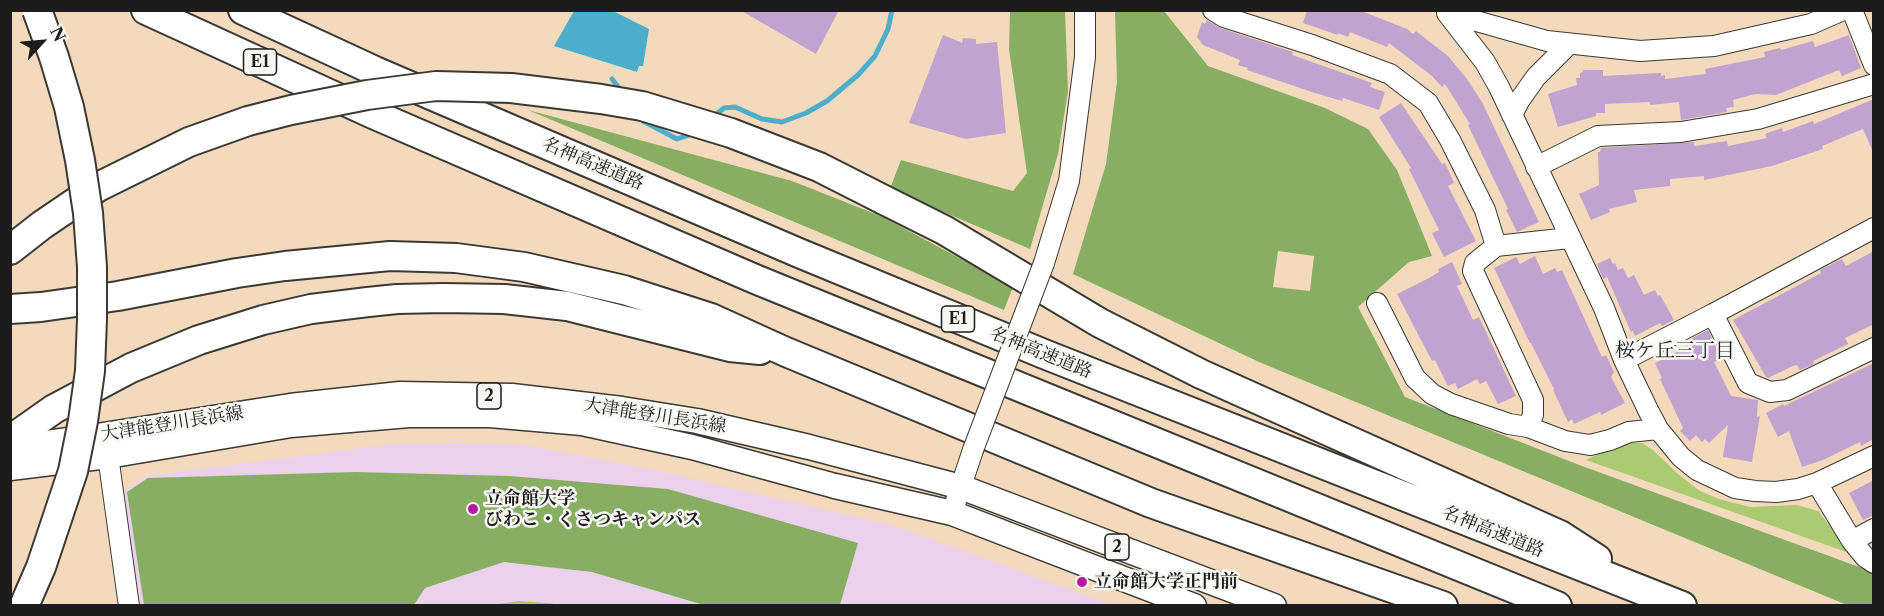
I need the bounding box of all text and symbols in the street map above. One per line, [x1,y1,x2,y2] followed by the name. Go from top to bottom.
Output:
[12,12,72,72] north arrow
[46,23,70,45] text: N
[244,49,276,75] road number: E1
[539,133,647,195] street label: 名神高速道路
[942,306,974,332] road number: E1
[987,323,1095,383] street label: 名神高速道路
[1615,339,1735,363] district label: 桜ケ丘三丁目
[477,383,501,409] road number: 2
[582,394,728,438] street label: 大津能登川長浜線
[99,402,245,446] street label: 大津能登川長浜線
[485,488,701,530] place label: 立命館大学 びわこ・くさつキャンパス
[466,502,480,516] marker: 立命館大学 びわこ・くさつキャンパス
[1439,502,1547,562] street label: 名神高速道路
[1105,534,1129,560] road number: 2
[1094,571,1238,593] place label: 立命館大学正門前
[1075,575,1089,589] marker: 立命館大学正門前

